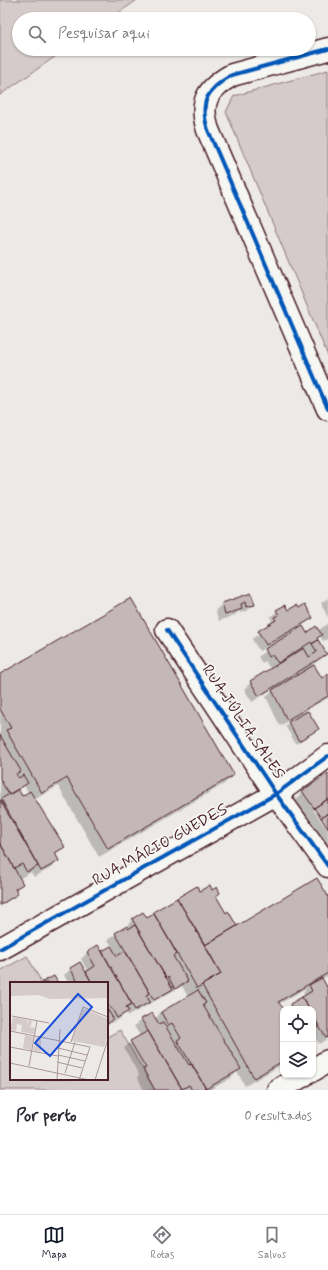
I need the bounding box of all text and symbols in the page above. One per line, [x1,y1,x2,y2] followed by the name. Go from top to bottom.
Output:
[12,12,316,56] search box
[26,23,48,45] icon: search
[58,24,150,44] text: Pesquisar aqui
[197,661,289,783] street label: RUA JÚLIA SALES
[89,799,231,891] street label: RUA MÁRIO GUEDES
[10,982,108,1080] inset map
[280,1006,316,1078] map controls
[280,1006,316,1042] button: locate
[280,1042,316,1078] button: layers
[16,1105,77,1127] text: Por perto
[244,1108,312,1125] text: 0 resultados
[42,1224,67,1262] tab: Mapa
[150,1224,174,1262] tab: Rotas
[258,1224,286,1262] tab: Salvos

